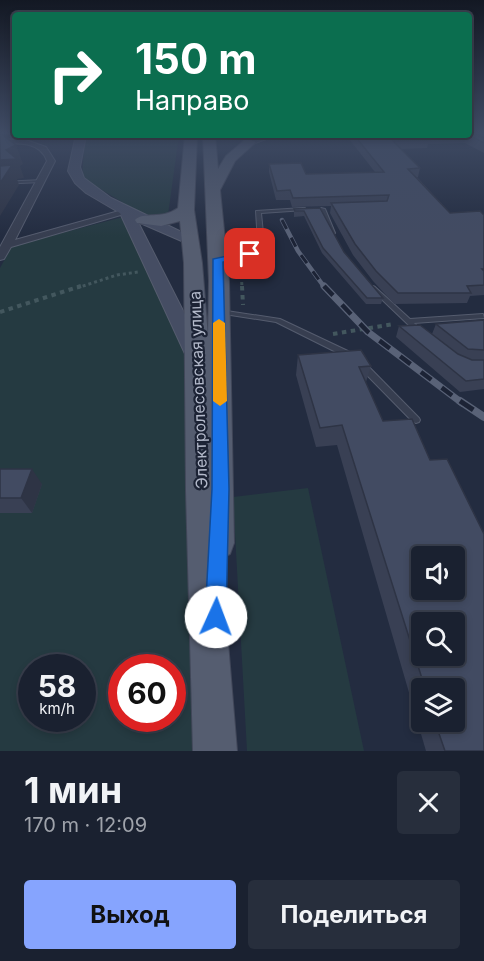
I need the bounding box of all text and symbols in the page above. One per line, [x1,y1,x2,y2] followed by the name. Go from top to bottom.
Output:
[135,33,257,84] text: 150 m
[36,36,114,114] icon: right
[135,84,250,117] text: Направо
[224,228,275,279] pin
[233,237,266,270] icon: arrive
[185,291,211,489] street label: Электролесовская улица
[411,546,465,732] map controls
[411,546,465,600] button: sound
[184,585,248,649] position arrow
[411,612,465,666] button: search
[108,654,186,732] speed limit sign: 60
[38,668,76,704] text: 58
[411,678,465,732] button: layers
[39,699,75,718] text: km/h
[24,768,122,812] text: 1 мин
[397,771,460,834] button: close
[24,813,147,837] text: 170 m · 12:09
[24,880,236,949] button: Выход
[248,880,460,949] button: Поделиться

